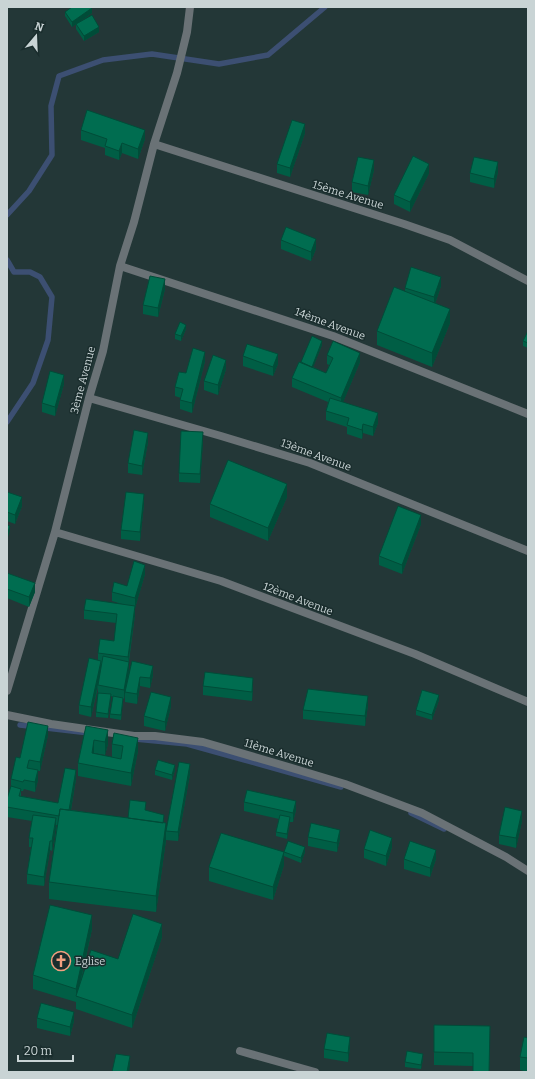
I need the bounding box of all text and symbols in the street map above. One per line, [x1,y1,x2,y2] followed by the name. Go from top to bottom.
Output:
[16,16,56,56] north arrow
[33,19,46,35] text: N
[311,178,385,212] street label: 15ème Avenue
[293,305,367,343] street label: 14ème Avenue
[68,345,98,415] street label: 3ème Avenue
[279,436,353,474] street label: 13ème Avenue
[261,580,335,618] street label: 12ème Avenue
[243,736,315,770] street label: 11ème Avenue
[50,950,72,972] church icon: Eglise
[75,955,105,968] place label: Eglise
[18,1037,73,1063] scale bar
[24,1044,53,1058] text: 20 m

